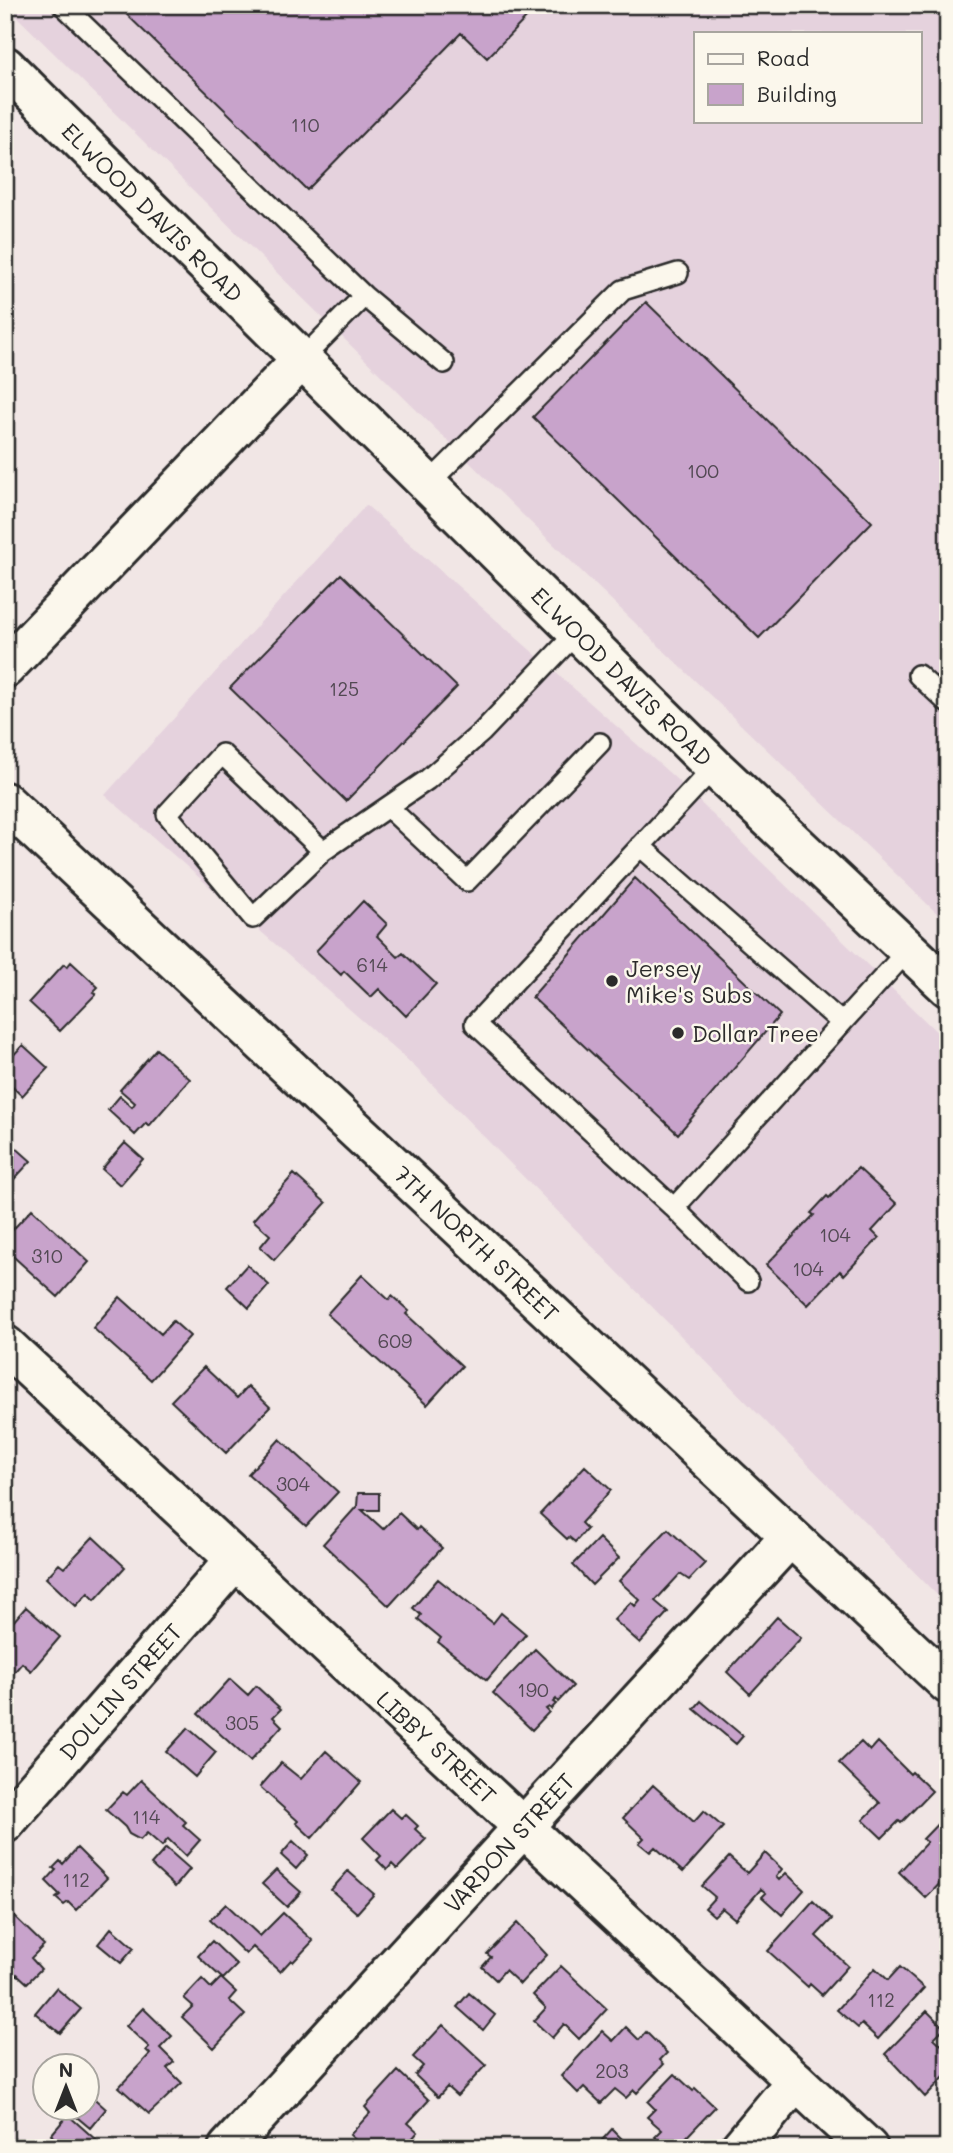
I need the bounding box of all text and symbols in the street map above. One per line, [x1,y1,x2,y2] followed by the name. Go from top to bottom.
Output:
[694,32,922,122] legend
[757,44,809,71] text: Road
[757,80,837,107] text: Building
[291,112,320,137] house number: 110
[56,116,250,308] street label: ELWOOD DAVIS ROAD
[687,458,719,483] house number: 100
[525,580,719,772] street label: ELWOOD DAVIS ROAD
[329,676,359,701] house number: 125
[356,952,388,977] house number: 614
[626,953,753,1009] place label: Jersey Mike's Subs
[604,973,620,989] marker: Jersey Mike's Subs
[692,1018,819,1048] place label: Dollar Tree
[670,1025,686,1041] marker: Dollar Tree
[388,1159,566,1328] street label: 7TH NORTH STREET
[819,1222,851,1247] house number: 104
[31,1243,63,1268] house number: 310
[792,1256,824,1281] house number: 104
[378,1328,412,1353] house number: 609
[276,1471,310,1496] house number: 304
[52,1617,188,1766] street label: DOLLIN STREET
[517,1677,549,1702] house number: 190
[371,1684,503,1810] street label: LIBBY STREET
[225,1710,259,1735] house number: 305
[437,1766,581,1919] street label: VARDON STREET
[132,1804,160,1829] house number: 114
[62,1867,90,1892] house number: 112
[867,1987,895,2012] house number: 112
[32,2052,102,2122] north arrow
[59,2057,73,2082] text: N
[595,2058,629,2083] house number: 203

